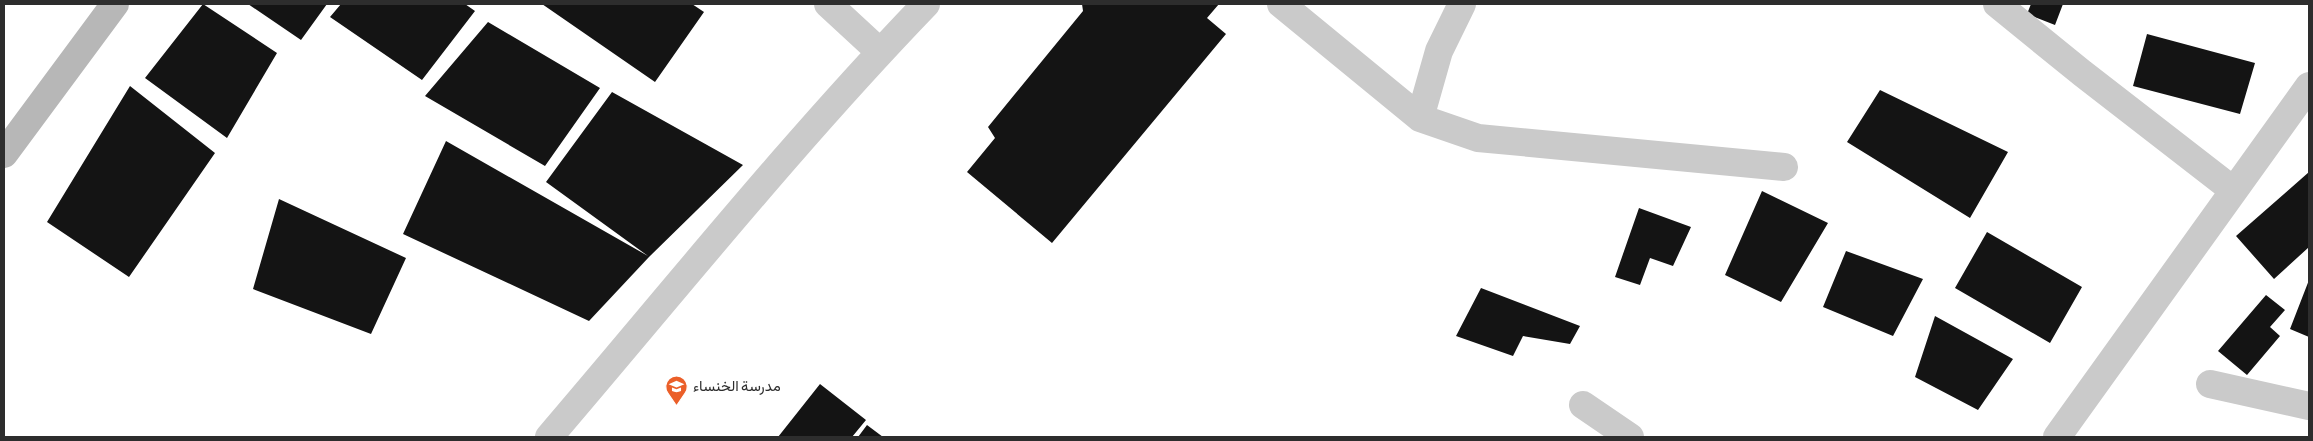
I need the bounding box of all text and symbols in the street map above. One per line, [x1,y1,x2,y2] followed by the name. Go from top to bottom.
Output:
[665,374,689,405] school or university icon: مدرسة الخنساء
[693,377,781,396] place label: مدرسة الخنساء

